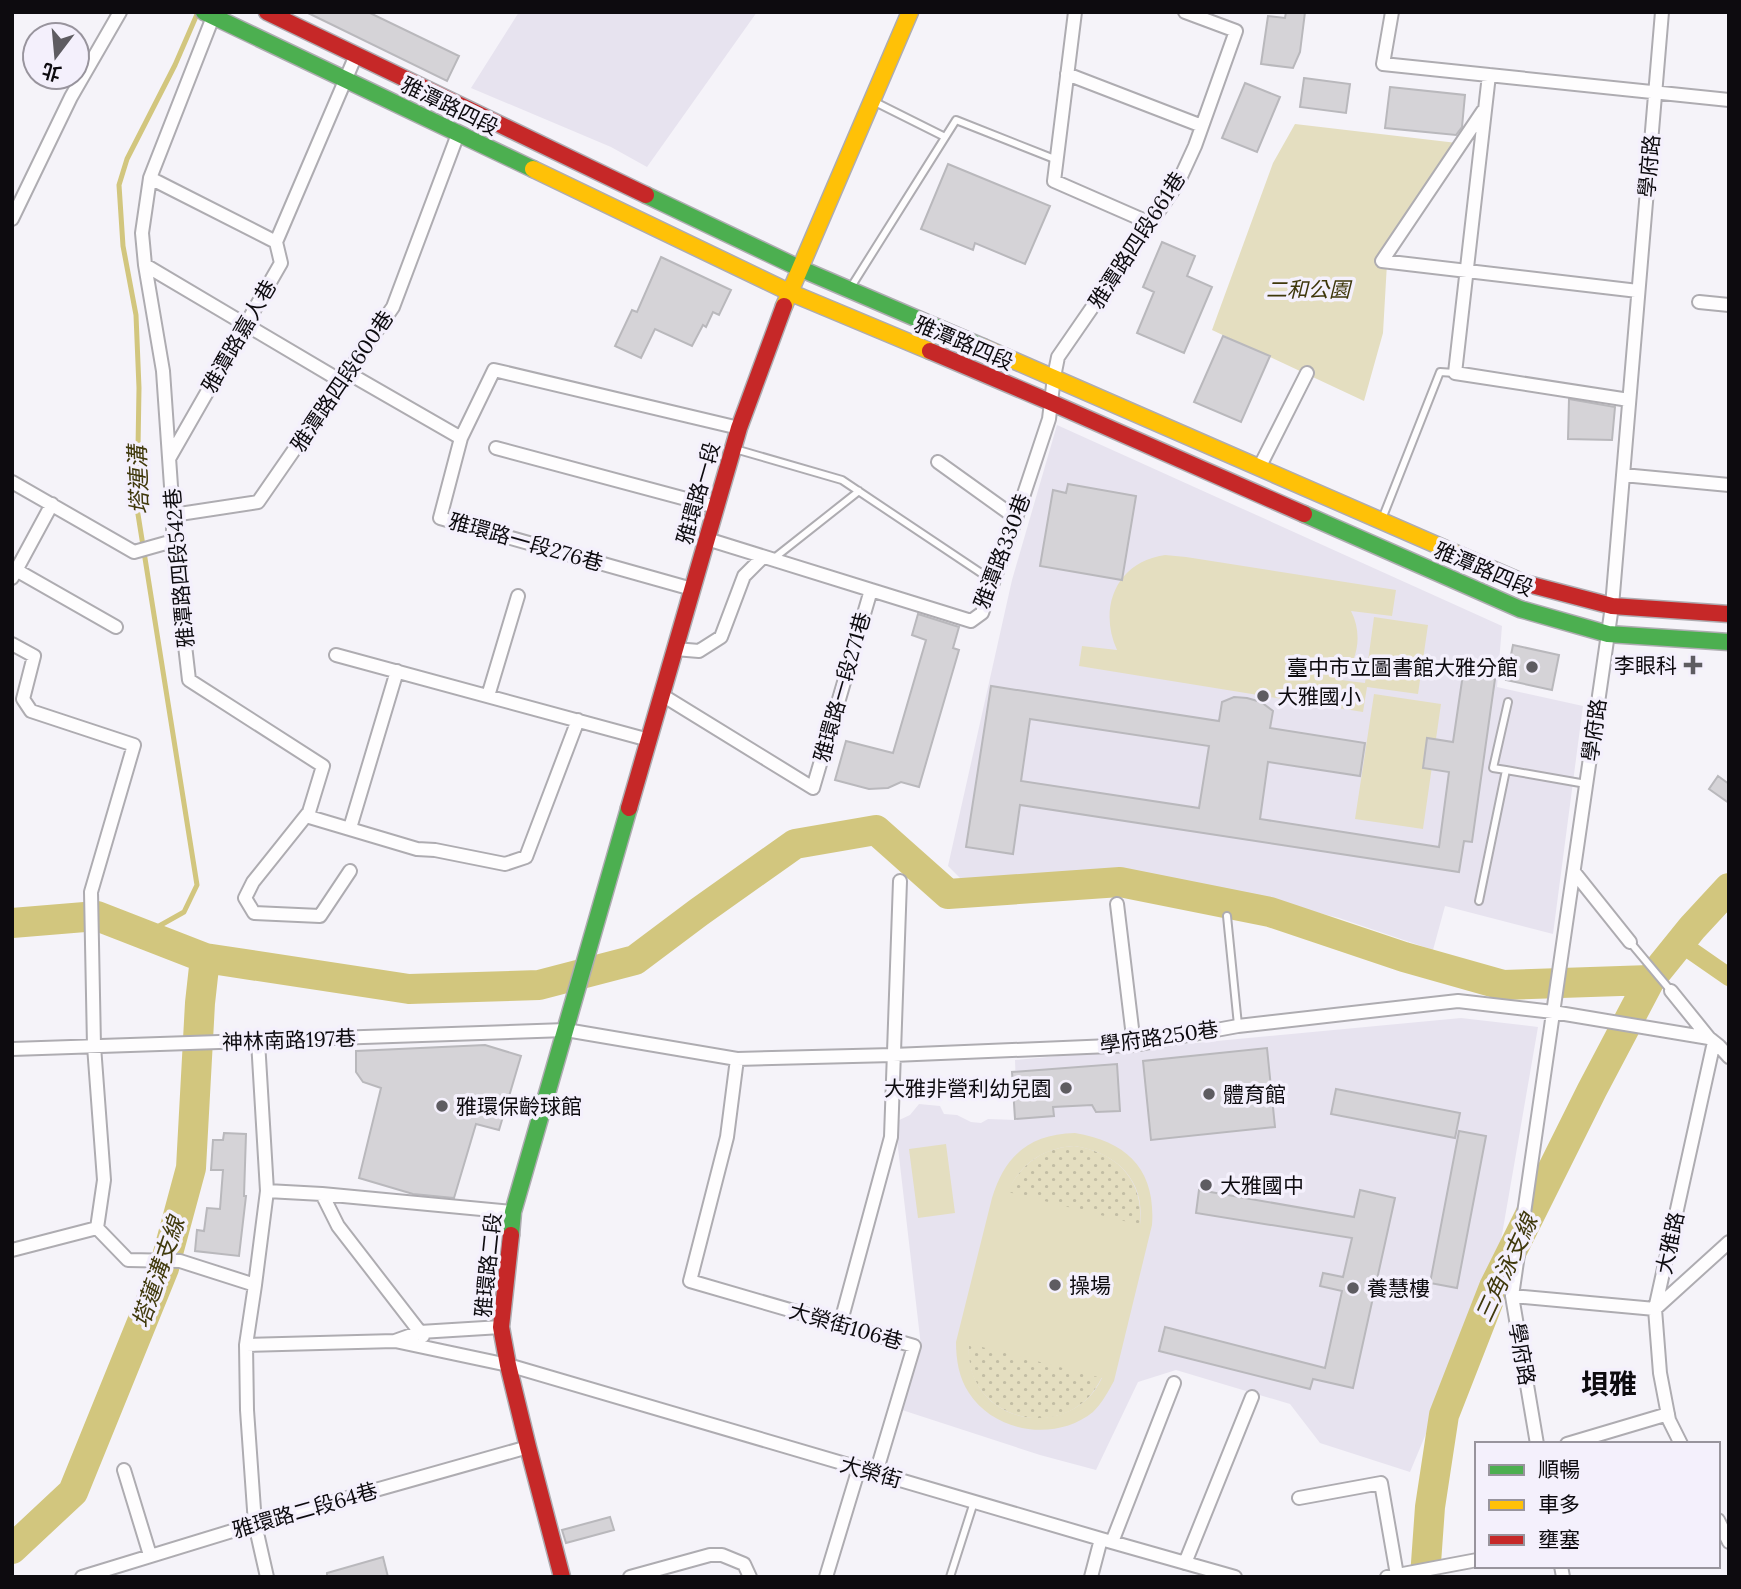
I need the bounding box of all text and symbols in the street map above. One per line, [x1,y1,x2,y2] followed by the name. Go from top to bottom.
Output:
[21,21,91,91] north arrow
[39,58,64,86] text: 北
[397,71,503,141] street label: 雅潭路四段
[1633,133,1665,199] street label: 學府路
[1083,166,1191,314] street label: 雅潭路四段661巷
[196,275,282,397] street label: 雅潭路嘉人巷
[1266,276,1353,303] park label: 二和公園
[285,305,399,457] street label: 雅潭路四段600巷
[910,310,1018,376] street label: 雅潭路四段
[671,439,725,547] street label: 雅環路一段
[122,442,154,515] water label: 塔連溝
[159,487,199,649] street label: 雅潭路四段542巷
[968,490,1036,612] street label: 雅潭路330巷
[446,507,606,577] street label: 雅環路一段276巷
[1430,536,1538,602] street label: 雅潭路四段
[808,609,876,765] street label: 雅環路一段271巷
[1614,652,1677,679] place label: 李眼科
[1287,654,1518,681] place label: 臺中市立圖書館大雅分館
[1683,655,1703,675] marker: 李眼科
[1524,659,1540,675] marker: 臺中市立圖書館大雅分館
[1277,683,1361,710] place label: 大雅國小
[1255,688,1271,704] marker: 大雅國小
[1576,697,1612,763] street label: 學府路
[1098,1015,1220,1059] street label: 學府路250巷
[222,1024,356,1056] street label: 神林南路197巷
[884,1075,1052,1102] place label: 大雅非營利幼兒園
[1058,1080,1074,1096] marker: 大雅非營利幼兒園
[1223,1081,1286,1108] place label: 體育館
[1201,1086,1217,1102] marker: 體育館
[456,1093,582,1120] place label: 雅環保齡球館
[434,1098,450,1114] marker: 雅環保齡球館
[1220,1172,1304,1199] place label: 大雅國中
[1198,1177,1214,1193] marker: 大雅國中
[1469,1207,1545,1326] water label: 三角泳支線
[1650,1209,1690,1277] street label: 大雅路
[126,1210,191,1331] water label: 塔蓮溝支線
[469,1211,507,1319] street label: 雅環路二段
[1069,1272,1111,1299] place label: 操場
[1367,1275,1430,1302] place label: 養慧樓
[1047,1277,1063,1293] marker: 操場
[1345,1280,1361,1296] marker: 養慧樓
[786,1297,906,1355] street label: 大榮街106巷
[1503,1321,1541,1387] street label: 學府路
[1581,1366,1637,1402] district label: 垻雅
[1475,1442,1720,1568] legend
[837,1450,905,1494] street label: 大榮街
[1538,1456,1580,1483] text: 順暢
[229,1476,381,1544] street label: 雅環路二段64巷
[1538,1491,1580,1518] text: 車多
[1538,1526,1580,1553] text: 壅塞

